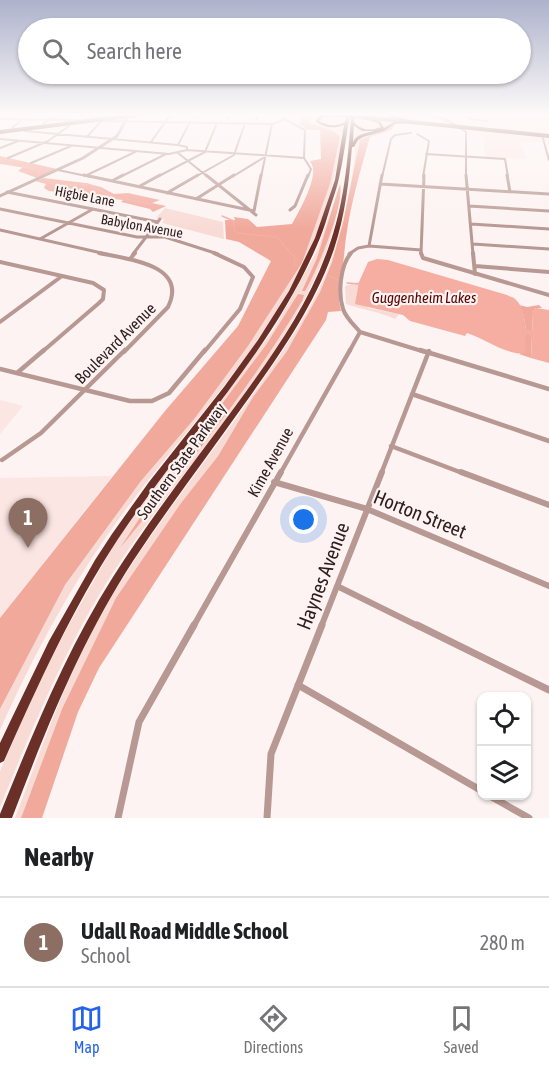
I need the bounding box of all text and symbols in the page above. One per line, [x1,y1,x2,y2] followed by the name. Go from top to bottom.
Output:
[18,18,531,84] search box
[39,35,72,68] icon: search
[87,38,182,64] text: Search here
[54,182,116,210] street label: Higbie Lane
[100,211,184,241] street label: Babylon Avenue
[372,289,476,306] water label: Guggenheim Lakes
[71,299,159,387] street label: Boulevard Avenue
[133,399,230,523] street label: Southern State Parkway
[244,424,296,500] street label: Kime Avenue
[370,485,470,543] street label: Horton Street
[9,498,48,548] pin: 1
[289,505,318,534] your location
[292,519,354,633] street label: Haynes Avenue
[477,692,531,800] map controls
[477,692,531,746] button: locate
[477,746,531,800] button: layers
[24,842,94,872] text: Nearby
[81,918,288,944] text: Udall Road Middle School
[39,931,48,954] text: 1
[480,931,525,954] text: 280 m
[81,944,131,967] text: School
[70,1002,103,1056] tab: Map
[243,1002,303,1056] tab: Directions
[443,1002,479,1056] tab: Saved

